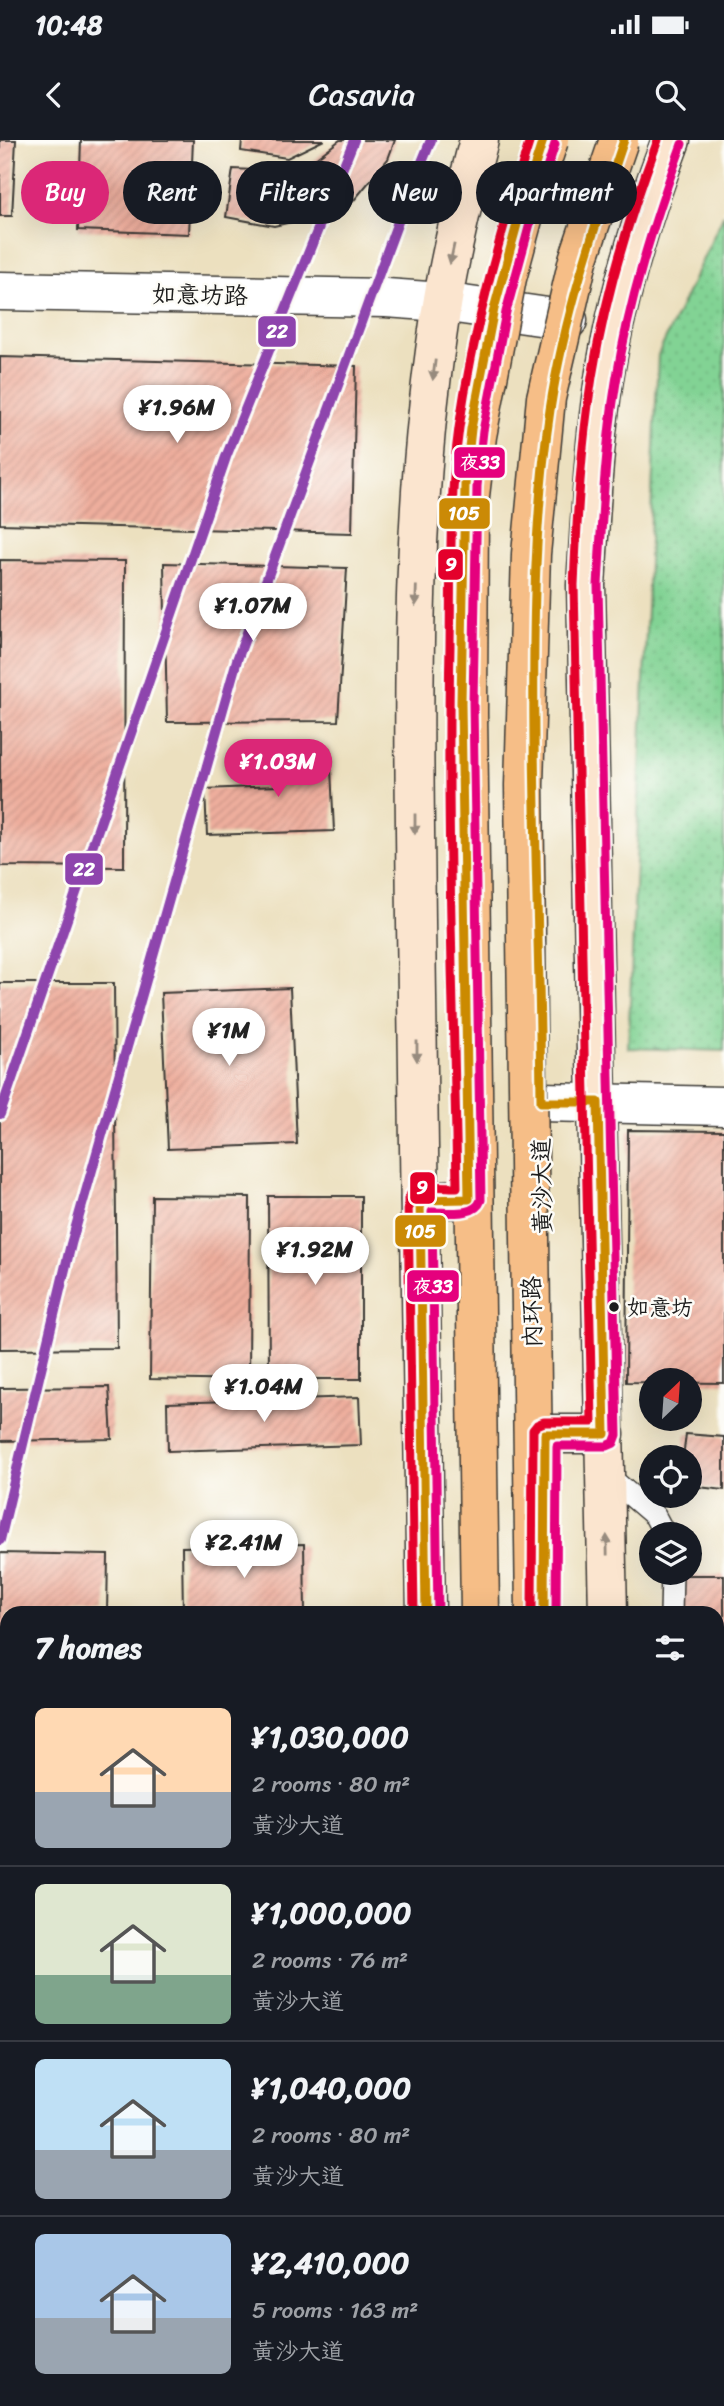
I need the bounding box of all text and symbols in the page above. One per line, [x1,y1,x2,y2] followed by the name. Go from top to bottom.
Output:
[35,2,102,48] text: 10:48
[309,66,415,123] text: Casavia
[35,76,73,114] icon: back
[651,76,689,114] icon: search
[21,161,109,224] chip: Buy
[123,161,222,224] chip: Rent
[236,161,354,224] chip: Filters
[368,161,462,224] chip: New
[476,161,637,224] chip: Apartment
[446,243,457,265] one-way arrow
[152,273,248,317] street label: 如意坊路
[257,315,297,348] line badge: 22
[265,315,288,348] text: 22
[428,359,439,381] one-way arrow
[120,386,234,445] pin: ¥1.96M
[139,387,215,428] text: ¥1.96M
[453,446,506,479] line badge: 夜33
[460,446,500,479] text: 夜33
[438,497,491,530] line badge: 105
[448,497,480,530] text: 105
[437,548,464,581] line badge: 9
[445,548,457,581] text: 9
[196,584,310,643] pin: ¥1.07M
[215,585,291,626] text: ¥1.07M
[410,586,422,608] one-way arrow
[221,740,335,799] pin: ¥1.03M
[240,741,316,782] text: ¥1.03M
[409,813,421,835] one-way arrow
[64,852,104,886] line badge: 22
[72,853,95,886] text: 22
[195,1009,263,1068] pin: ¥1M
[208,1010,250,1051] text: ¥1M
[411,1040,423,1062] one-way arrow
[520,1138,564,1234] street label: 黄沙大道
[409,1171,436,1205] line badge: 9
[416,1171,428,1204] text: 9
[394,1214,447,1248] line badge: 105
[404,1215,436,1248] text: 105
[258,1228,372,1287] pin: ¥1.92M
[277,1229,353,1270] text: ¥1.92M
[406,1269,460,1303] line badge: 夜33
[413,1270,453,1303] text: 夜33
[510,1276,554,1348] street label: 内环路
[627,1288,693,1327] place label: 如意坊
[607,1300,621,1314] marker: 如意坊
[207,1364,321,1424] pin: ¥1.04M
[225,1366,303,1407] text: ¥1.04M
[639,1368,702,1432] north arrow
[639,1368,702,1585] map controls
[639,1445,702,1508] button: locate
[187,1520,301,1580] pin: ¥2.41M
[206,1522,282,1563] text: ¥2.41M
[639,1522,702,1585] button: layers
[601,1534,613,1556] one-way arrow
[35,1621,142,1675] text: 7 homes
[651,1629,689,1667] icon: filters
[252,1710,409,1764] text: ¥1,030,000
[91,1736,175,1820] icon: home
[252,1764,410,1805] text: 2 rooms · 80 m²
[252,1805,344,1846] text: 黄沙大道
[252,1886,411,1940] text: ¥1,000,000
[91,1912,175,1996] icon: home
[252,1940,408,1981] text: 2 rooms · 76 m²
[252,1981,344,2022] text: 黄沙大道
[252,2061,411,2115] text: ¥1,040,000
[91,2087,175,2171] icon: home
[252,2115,410,2156] text: 2 rooms · 80 m²
[252,2156,344,2197] text: 黄沙大道
[252,2236,410,2290] text: ¥2,410,000
[91,2262,175,2346] icon: home
[252,2290,418,2331] text: 5 rooms · 163 m²
[252,2331,344,2372] text: 黄沙大道

